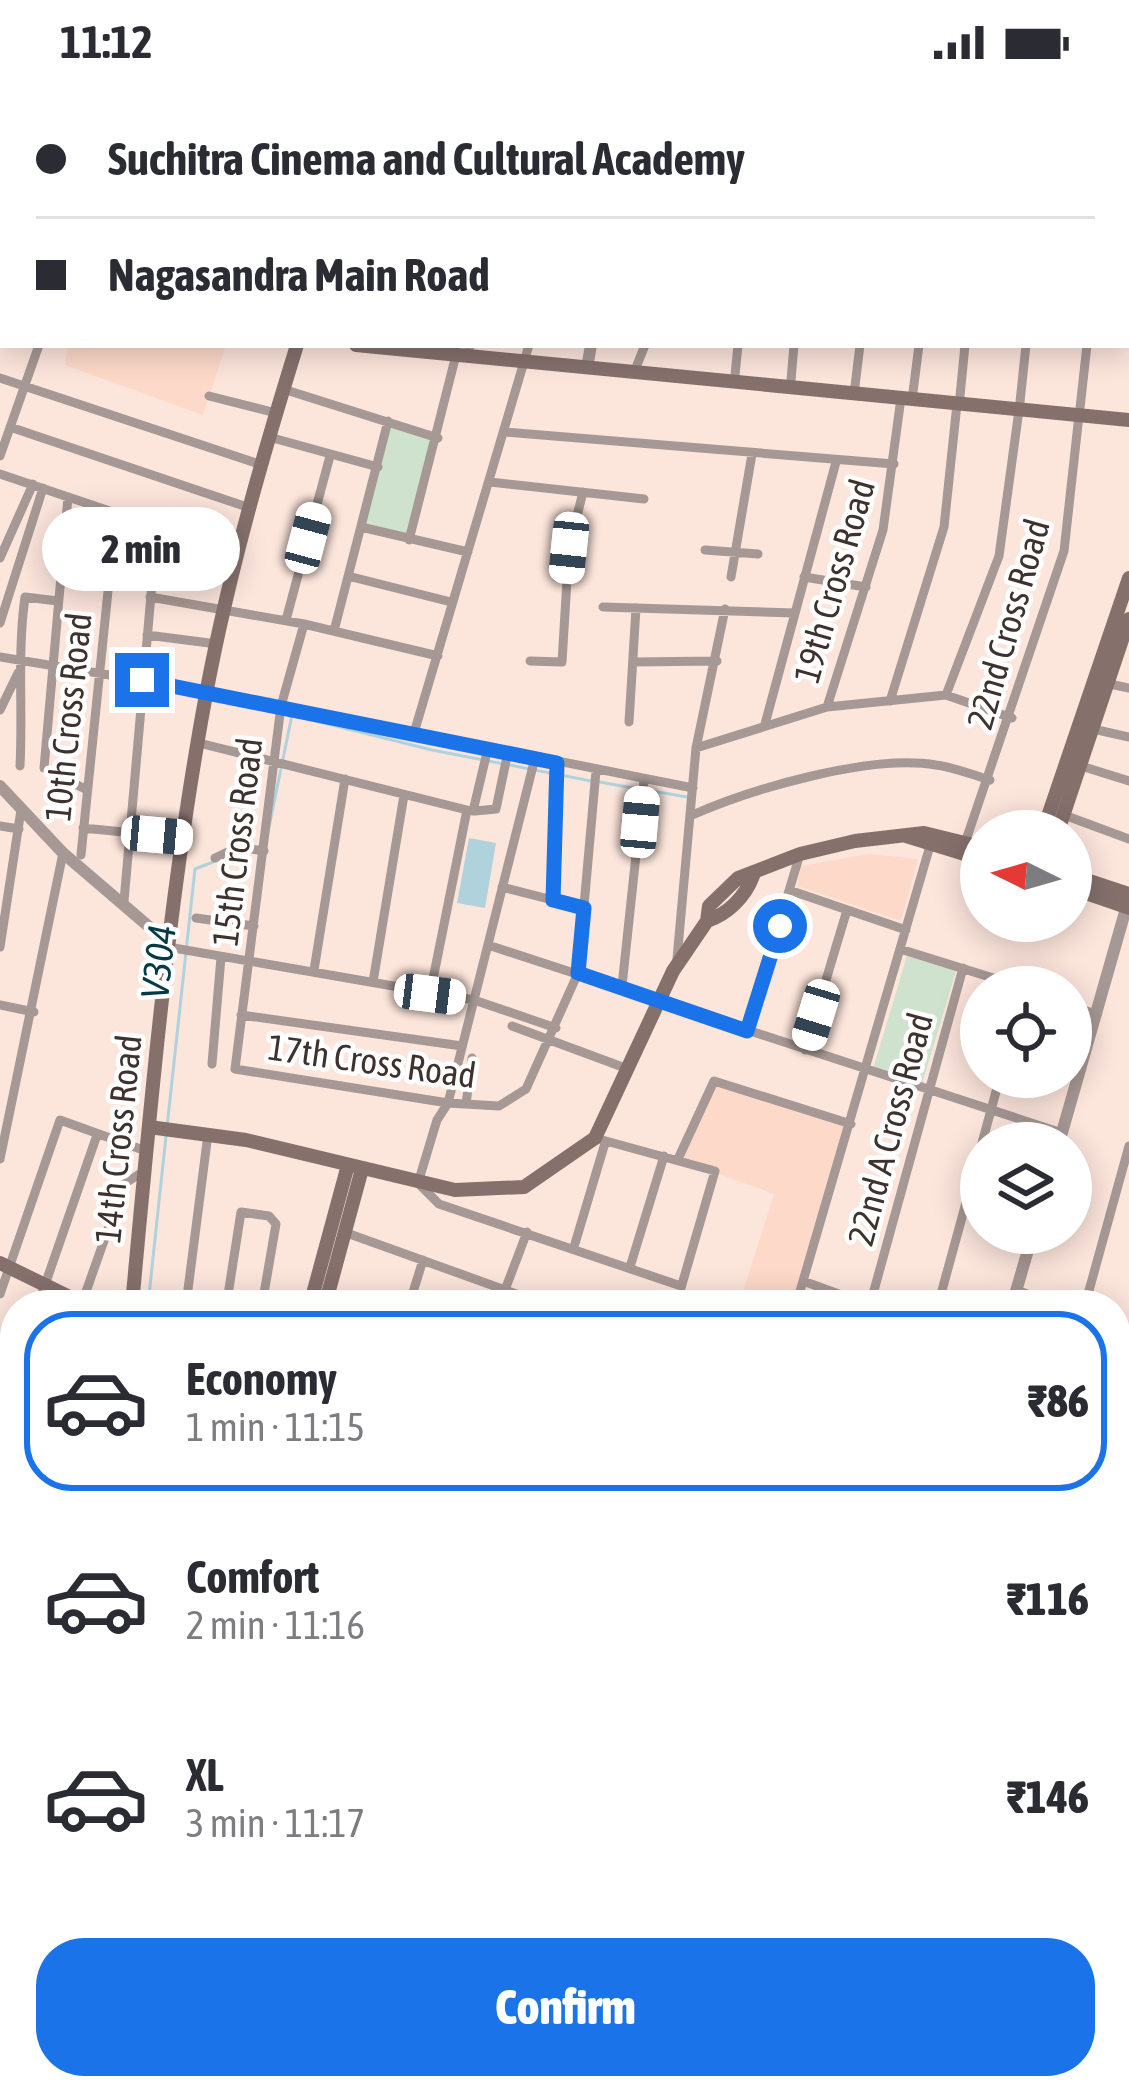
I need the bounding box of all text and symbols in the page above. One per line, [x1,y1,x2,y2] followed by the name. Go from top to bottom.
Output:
[60,16,153,68] text: 11:12
[108,133,745,185] text: Suchitra Cinema and Cultural Academy
[108,249,490,301] text: Nagasandra Main Road
[785,475,883,687] street label: 19th Cross Road
[281,499,335,577] car
[43,506,241,590] callout: 2 min
[547,510,591,586] car
[958,514,1058,734] street label: 22nd Cross Road
[101,527,181,571] text: 2 min
[36,611,100,823] street label: 10th Cross Road
[115,653,169,707] route end
[203,736,271,948] street label: 15th Cross Road
[619,785,661,859] car
[960,810,1092,942] north arrow
[960,810,1092,1254] map controls
[120,814,194,856] car
[753,899,807,953] route start
[132,923,184,1001] water label: V304
[960,966,1092,1098] button: locate
[392,972,468,1016] car
[788,975,844,1055] car
[839,1008,941,1250] street label: 22nd A Cross Road
[265,1026,479,1096] street label: 17th Cross Road
[86,1033,150,1245] street label: 14th Cross Road
[960,1122,1092,1254] button: layers
[42,1347,150,1455] icon: car
[186,1353,337,1405] text: Economy
[1027,1375,1089,1427] text: ₹86
[186,1405,365,1449] text: 1 min · 11:15
[42,1545,150,1653] icon: car
[186,1551,319,1603] text: Comfort
[1006,1573,1089,1625] text: ₹116
[186,1603,365,1647] text: 2 min · 11:16
[42,1743,150,1851] icon: car
[186,1749,224,1801] text: XL
[1006,1771,1089,1823] text: ₹146
[186,1801,365,1845] text: 3 min · 11:17
[36,1938,1095,2076] button: Confirm

